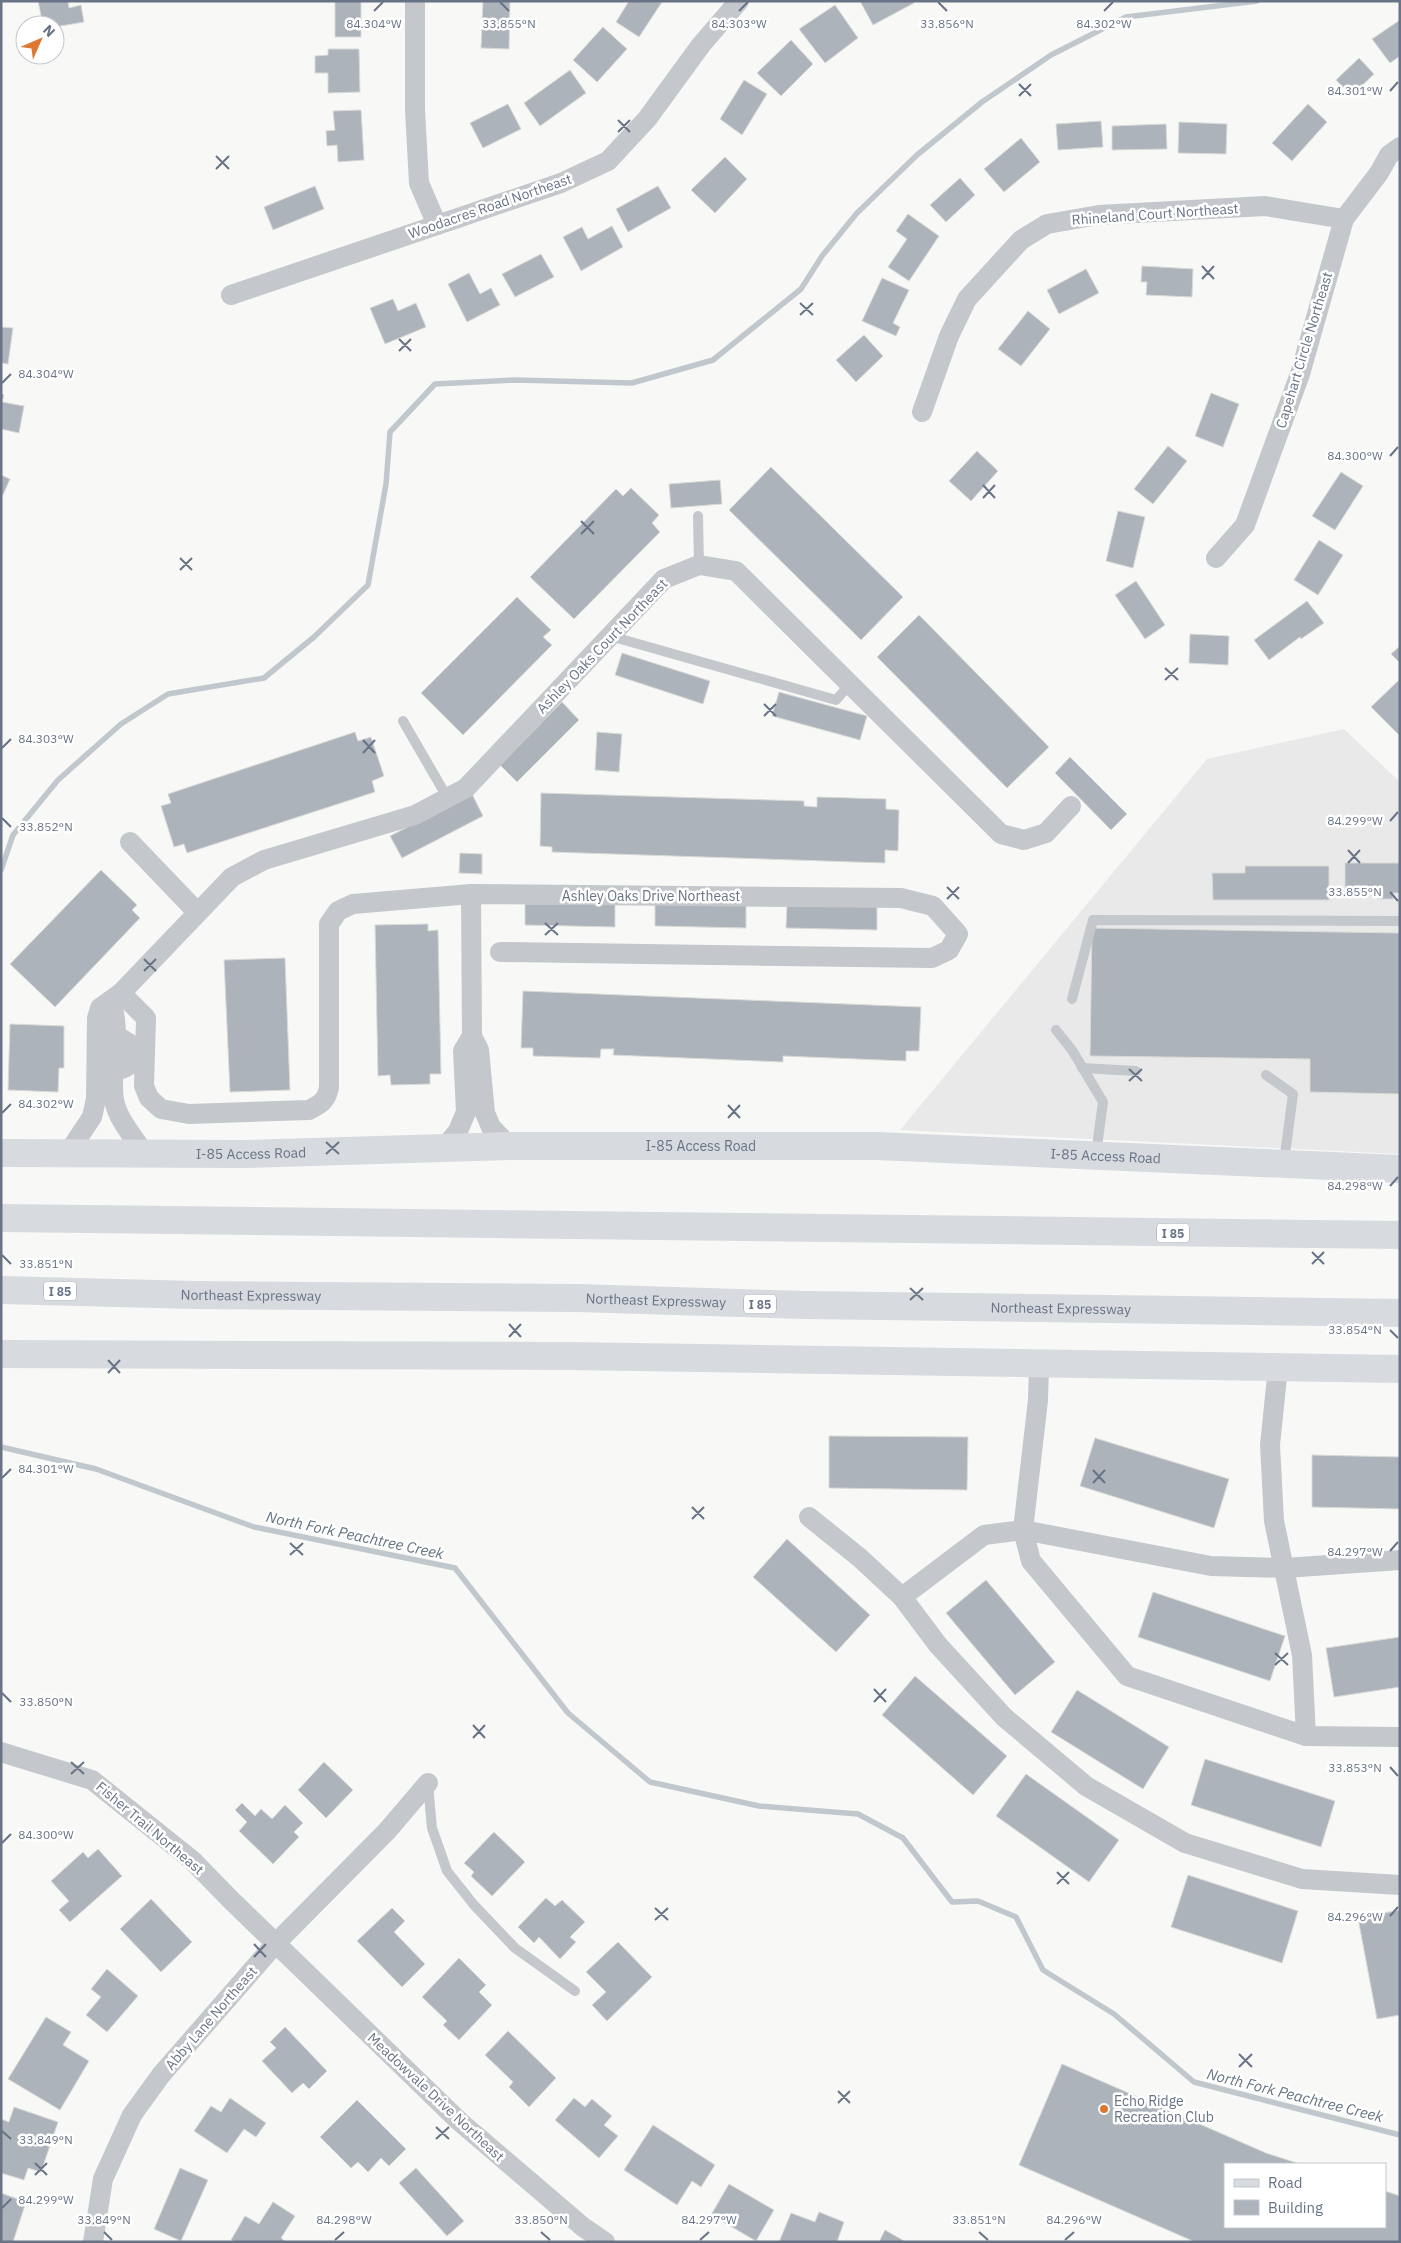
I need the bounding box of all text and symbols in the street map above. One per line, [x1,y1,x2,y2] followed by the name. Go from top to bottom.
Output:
[15,15,65,65] north arrow
[346,16,402,31] text: 84.304°W
[482,16,536,31] text: 33.855°N
[711,16,767,31] text: 84.303°W
[920,16,974,31] text: 33.856°N
[1076,16,1132,31] text: 84.302°W
[39,21,59,41] text: N
[1327,83,1383,98] text: 84.301°W
[406,170,574,242] street label: Woodacres Road Northeast
[1071,199,1239,229] street label: Rhineland Court Northeast
[1272,270,1336,430] street label: Capehart Circle Northeast
[18,366,74,381] text: 84.304°W
[1327,448,1383,463] text: 84.300°W
[533,575,671,717] street label: Ashley Oaks Court Northeast
[18,731,74,746] text: 84.303°W
[1327,813,1383,828] text: 84.299°W
[19,819,73,834] text: 33.852°N
[1328,884,1382,899] text: 33.855°N
[562,887,740,905] street label: Ashley Oaks Drive Northeast
[18,1096,74,1111] text: 84.302°W
[646,1137,756,1155] street label: I-85 Access Road
[196,1143,307,1163] street label: I-85 Access Road
[1050,1145,1161,1167] street label: I-85 Access Road
[1327,1178,1383,1193] text: 84.298°W
[1157,1224,1189,1242] road number: I 85
[19,1256,73,1271] text: 33.851°N
[44,1282,76,1300] road number: I 85
[180,1286,321,1305] street label: Northeast Expressway
[585,1289,726,1312] street label: Northeast Expressway
[744,1295,776,1314] road number: I 85
[990,1298,1131,1318] street label: Northeast Expressway
[1328,1322,1382,1337] text: 33.854°N
[18,1461,74,1476] text: 84.301°W
[265,1507,446,1563] water label: North Fork Peachtree Creek
[1327,1544,1383,1559] text: 84.297°W
[19,1694,73,1709] text: 33.850°N
[1328,1760,1382,1775] text: 33.853°N
[92,1778,208,1878] street label: Fisher Trail Northeast
[18,1827,74,1842] text: 84.300°W
[1327,1909,1383,1924] text: 84.296°W
[161,1962,261,2074] street label: Abby Lane Northeast
[364,2029,508,2165] street label: Meadowvale Drive Northeast
[1205,2064,1385,2126] water label: North Fork Peachtree Creek
[1114,2092,1214,2126] place label: Echo Ridge Recreation Club
[1098,2103,1110,2115] marker: Echo Ridge Recreation Club
[19,2132,73,2147] text: 33.849°N
[1224,2163,1386,2228] legend
[1268,2173,1303,2192] text: Road
[18,2192,74,2207] text: 84.299°W
[1268,2198,1323,2217] text: Building
[77,2212,131,2227] text: 33.849°N
[316,2212,372,2227] text: 84.298°W
[514,2212,568,2227] text: 33.850°N
[681,2212,737,2227] text: 84.297°W
[952,2212,1006,2227] text: 33.851°N
[1046,2212,1102,2227] text: 84.296°W

